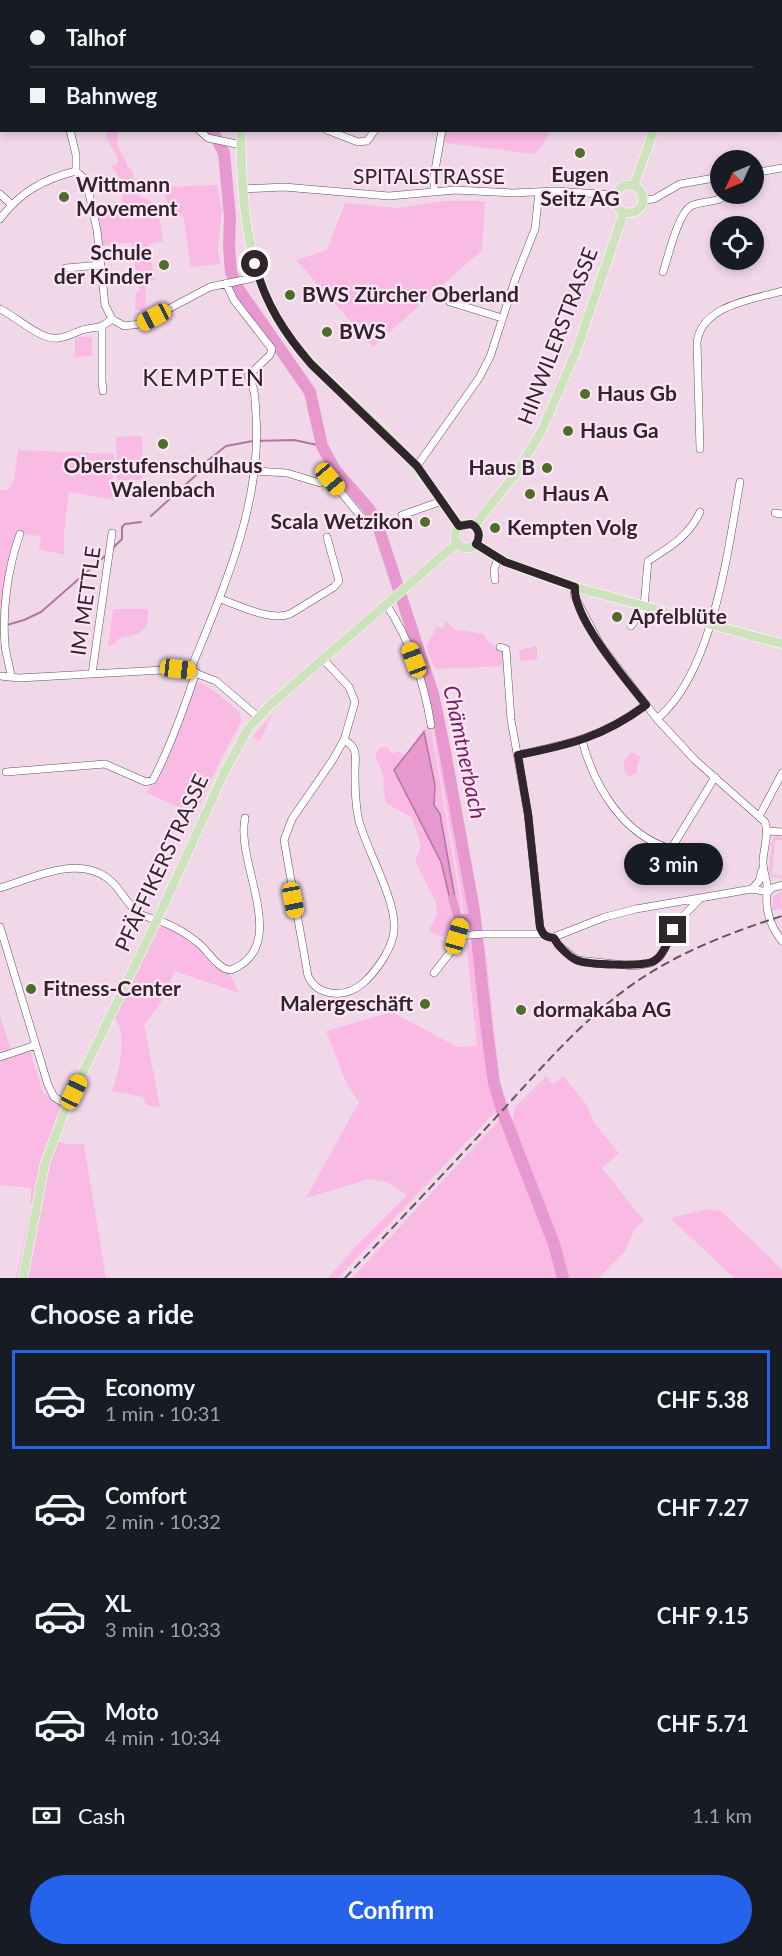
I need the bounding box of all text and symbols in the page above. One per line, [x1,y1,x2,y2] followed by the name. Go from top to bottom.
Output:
[66,24,126,51] text: Talhof
[66,82,157,109] text: Bahnweg
[573,146,587,160] marker: Eugen Seitz AG
[710,150,764,204] north arrow
[710,150,764,270] map controls
[540,161,620,210] place label: Eugen Seitz AG
[353,163,505,188] street label: SPITALSTRASSE
[76,171,178,220] place label: Wittmann Movement
[57,190,71,204] marker: Wittmann Movement
[710,216,764,270] button: locate
[54,239,152,288] place label: Schule der Kinder
[511,243,602,428] street label: HINWILERSTRASSE
[241,250,268,277] route start
[157,258,171,272] marker: Schule der Kinder
[302,281,519,306] place label: BWS Zürcher Oberland
[283,288,297,302] marker: BWS Zürcher Oberland
[134,301,174,333] car
[339,318,386,343] place label: BWS
[320,325,334,339] marker: BWS
[142,362,266,391] district label: KEMPTEN
[597,380,677,405] place label: Haus Gb
[578,387,592,401] marker: Haus Gb
[580,417,659,442] place label: Haus Ga
[561,424,575,438] marker: Haus Ga
[156,437,170,451] marker: Oberstufenschulhaus Walenbach
[64,452,262,501] place label: Oberstufenschulhaus Walenbach
[468,454,535,479] place label: Haus B
[312,459,348,499] car
[540,461,554,475] marker: Haus B
[542,480,609,505] place label: Haus A
[523,487,537,501] marker: Haus A
[271,508,413,533] place label: Scala Wetzikon
[507,514,638,539] place label: Kempten Volg
[418,515,432,529] marker: Scala Wetzikon
[488,521,502,535] marker: Kempten Volg
[64,545,105,657] street label: IM METTLE
[628,603,727,628] place label: Apfelblüte
[610,610,624,624] marker: Apfelblüte
[399,640,429,680] car
[159,658,197,680] car
[438,683,493,821] water label: Chämtnerbach
[109,770,213,955] street label: PFÄFFIKERSTRASSE
[624,843,722,885] callout: 3 min
[649,852,698,876] text: 3 min
[281,881,305,919] car
[443,916,471,956] car
[659,916,686,943] route end
[43,975,181,1000] place label: Fitness-Center
[24,982,38,996] marker: Fitness-Center
[280,990,413,1015] place label: Malergeschäft
[533,996,671,1021] place label: dormakaba AG
[418,997,432,1011] marker: Malergeschäft
[514,1003,528,1017] marker: dormakaba AG
[58,1072,90,1112] car
[30,1297,194,1330] text: Choose a ride
[33,1373,87,1427] icon: car
[105,1374,195,1401] text: Economy
[657,1386,749,1413] text: CHF 5.38
[105,1401,221,1425] text: 1 min · 10:31
[33,1481,87,1535] icon: car
[105,1482,187,1509] text: Comfort
[657,1494,749,1521] text: CHF 7.27
[105,1509,221,1533] text: 2 min · 10:32
[33,1589,87,1643] icon: car
[105,1590,131,1617] text: XL
[657,1602,749,1629] text: CHF 9.15
[105,1617,221,1641] text: 3 min · 10:33
[33,1697,87,1751] icon: car
[105,1698,159,1725] text: Moto
[657,1710,749,1737] text: CHF 5.71
[105,1725,221,1749] text: 4 min · 10:34
[30,1799,63,1832] icon: cash
[78,1802,125,1829] text: Cash
[692,1803,752,1827] text: 1.1 km
[30,1875,752,1944] button: Confirm

